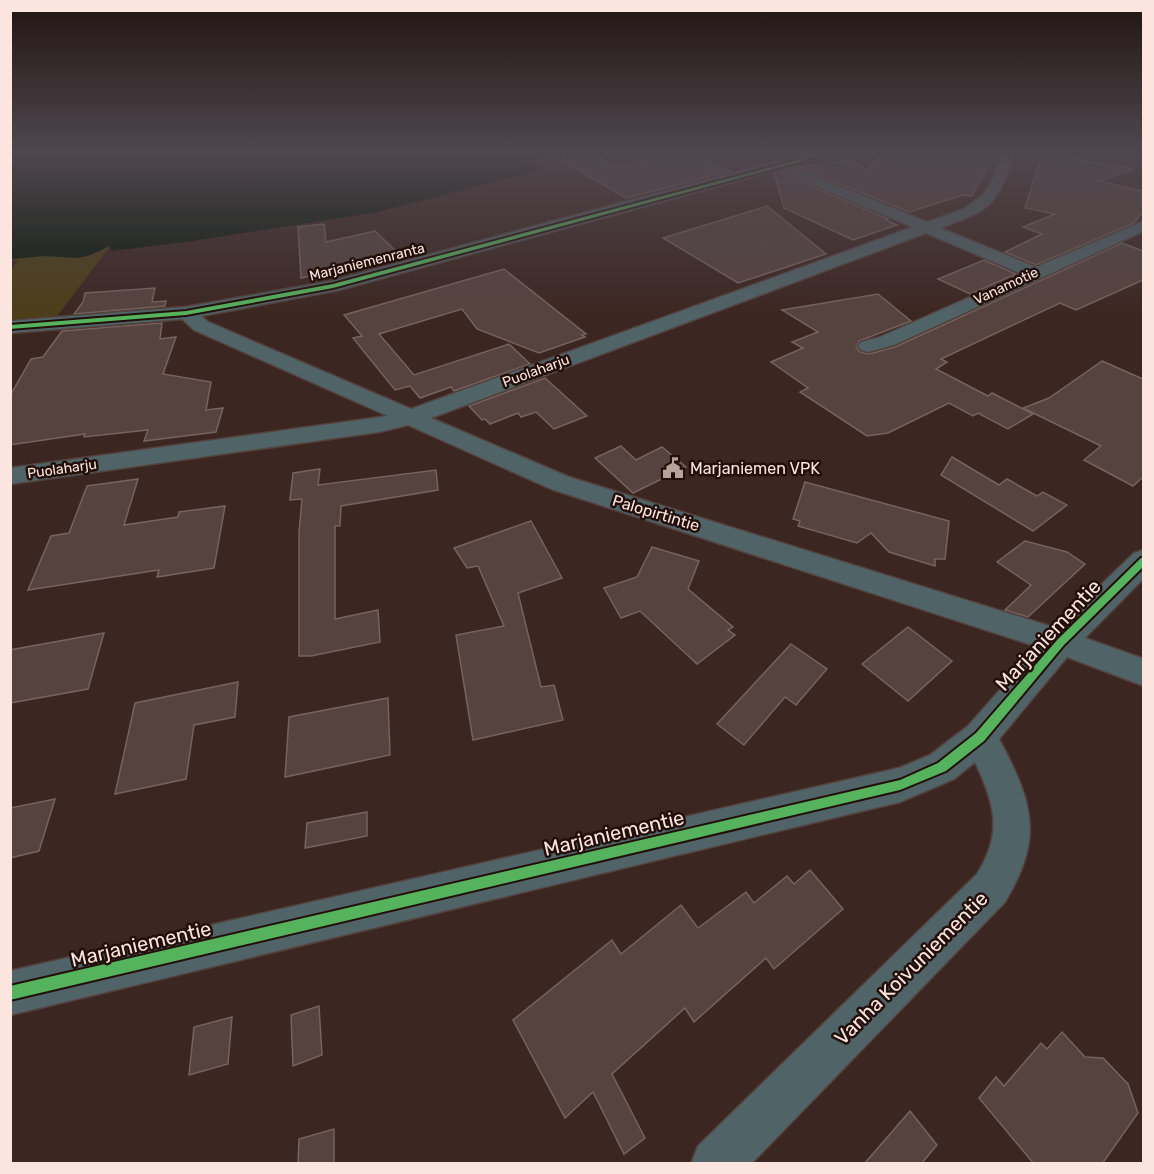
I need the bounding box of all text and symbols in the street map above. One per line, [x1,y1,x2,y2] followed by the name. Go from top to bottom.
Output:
[307,239,427,285] street label: Marjaniemenranta
[971,264,1041,308] street label: Vanamotie
[500,351,572,391] street label: Puolaharju
[26,456,98,482] street label: Puolaharju
[661,456,685,480] public building icon: Marjaniemen VPK
[690,459,820,478] place label: Marjaniemen VPK
[610,491,702,535] street label: Palopirtintie
[990,574,1106,696] street label: Marjaniementie
[541,805,687,861] street label: Marjaniementie
[829,886,993,1050] street label: Vanha Koivuniementie
[68,916,214,972] street label: Marjaniementie

